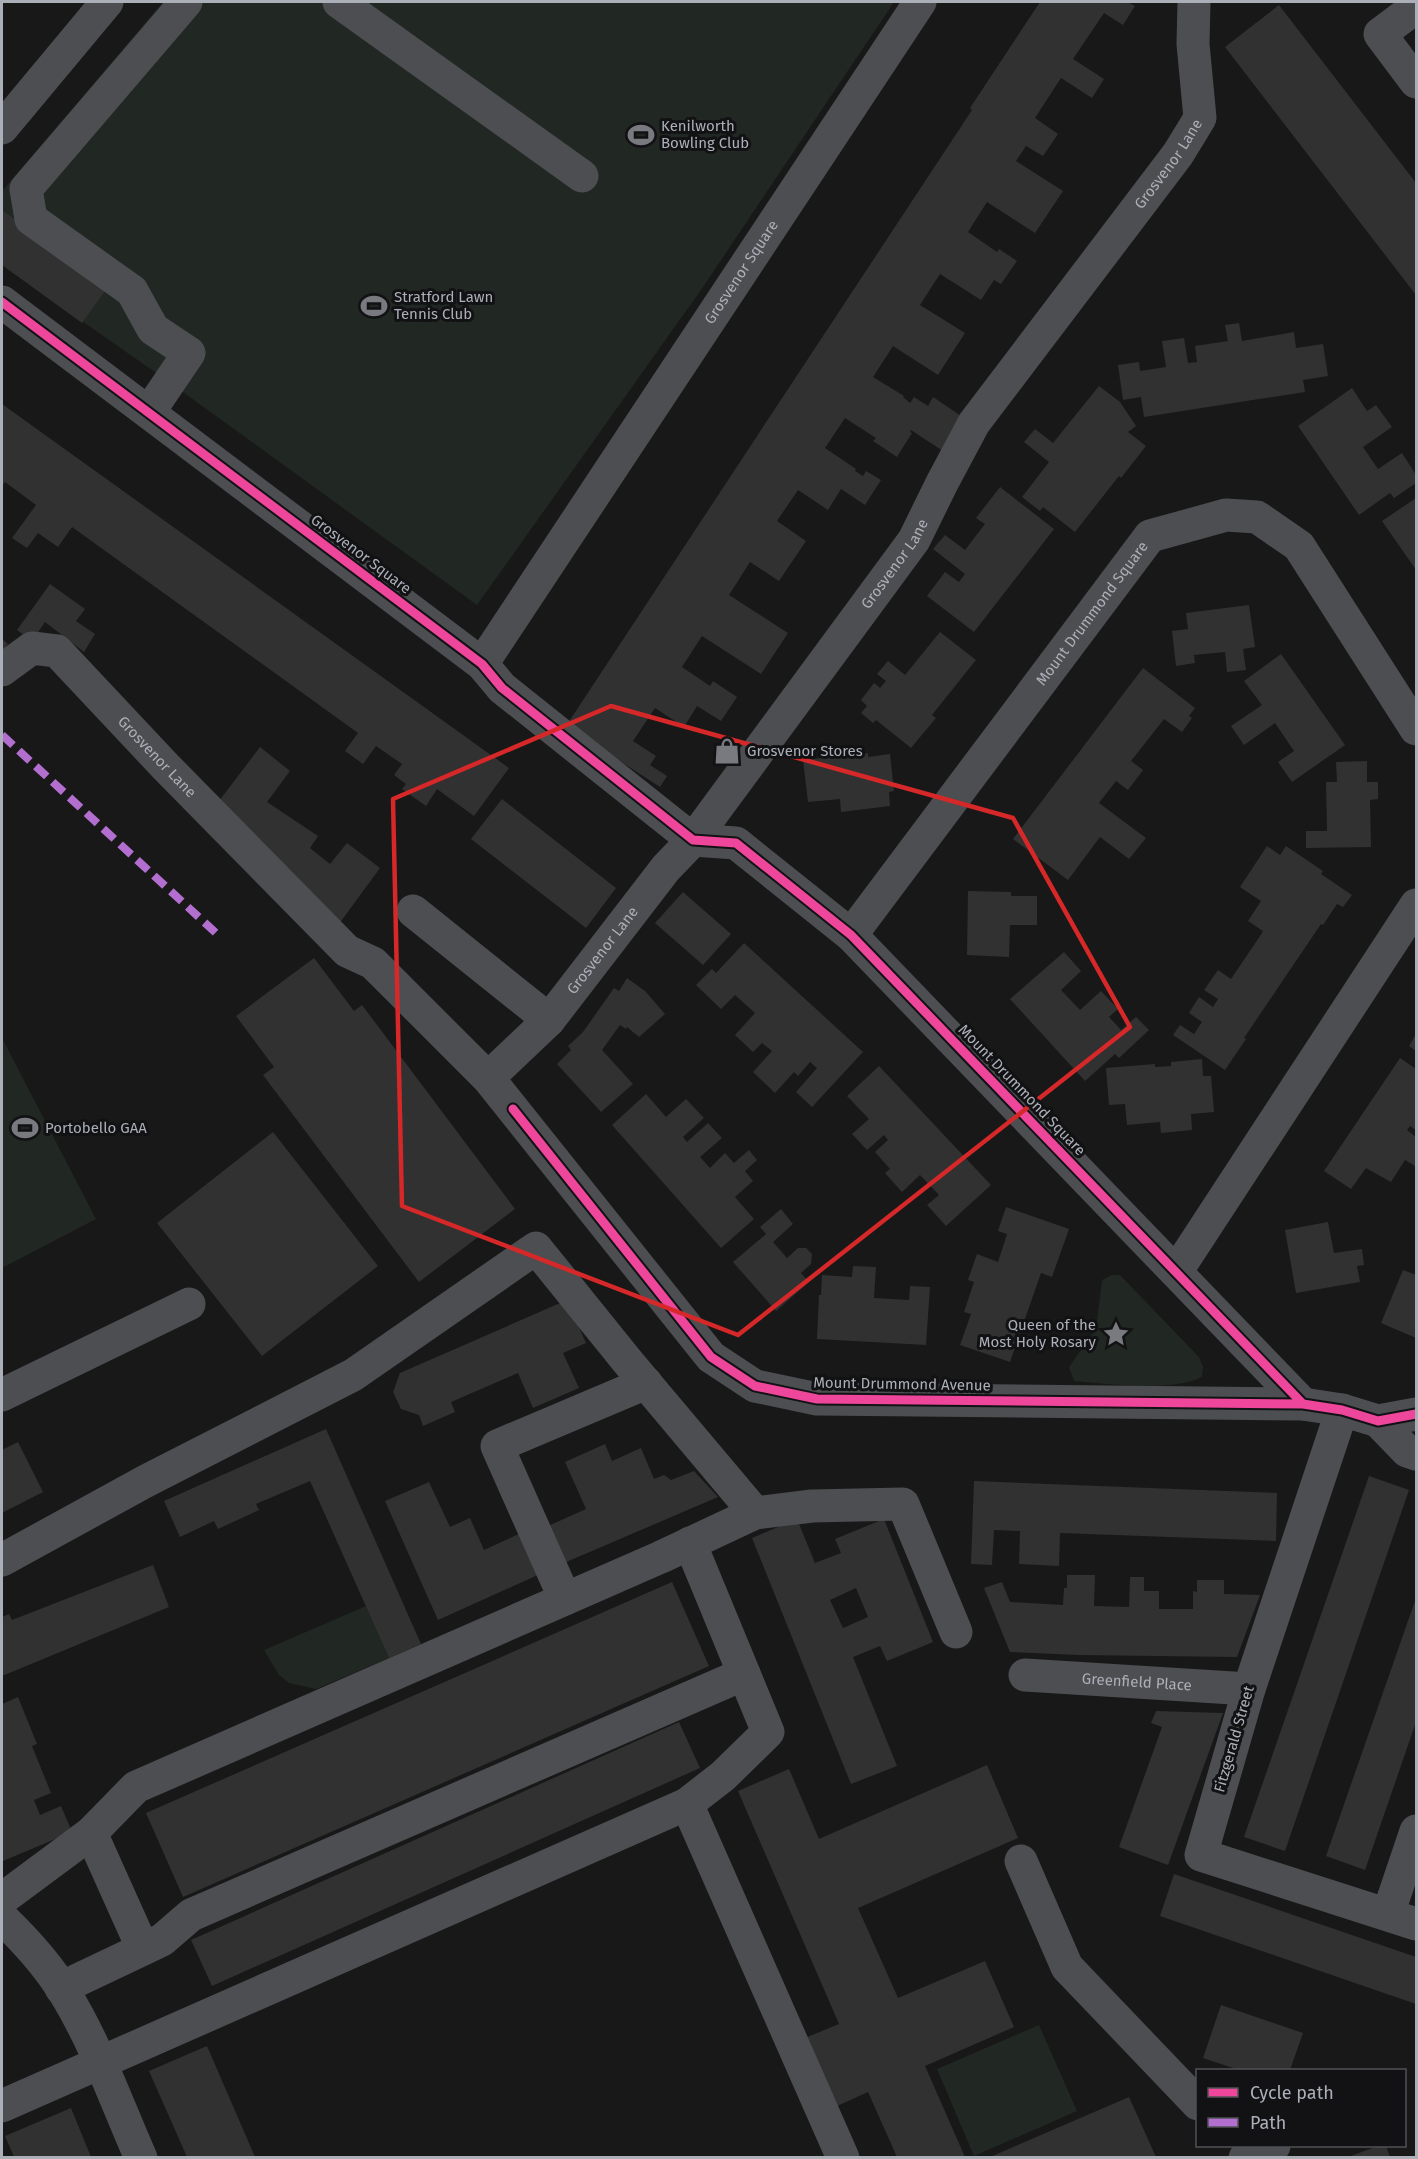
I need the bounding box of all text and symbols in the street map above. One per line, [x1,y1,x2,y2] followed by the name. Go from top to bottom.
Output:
[1131,116,1206,212] street label: Grosvenor Lane
[661,117,749,152] place label: Kenilworth Bowling Club
[626,120,656,150] sports icon: Kenilworth Bowling Club
[701,217,782,327] street label: Grosvenor Square
[394,288,493,323] place label: Stratford Lawn Tennis Club
[359,291,389,321] sports icon: Stratford Lawn Tennis Club
[307,510,415,598] street label: Grosvenor Square
[857,516,932,612] street label: Grosvenor Lane
[1032,538,1152,689] street label: Mount Drummond Square
[114,712,200,801] street label: Grosvenor Lane
[712,736,742,766] shop icon: Grosvenor Stores
[747,742,863,760] place label: Grosvenor Stores
[563,903,642,998] street label: Grosvenor Lane
[955,1021,1089,1159] street label: Mount Drummond Square
[10,1113,40,1143] sports icon: Portobello GAA
[45,1119,147,1137] place label: Portobello GAA
[979,1316,1097,1351] place label: Queen of the Most Holy Rosary
[1101,1319,1131,1349] place icon: Queen of the Most Holy Rosary
[813,1373,991,1395] street label: Mount Drummond Avenue
[1081,1670,1192,1694] street label: Greenfield Place
[1210,1683,1258,1794] street label: Fitzgerald Street
[1196,2069,1406,2147] legend
[1250,2082,1334,2104] text: Cycle path
[1250,2112,1286,2134] text: Path

